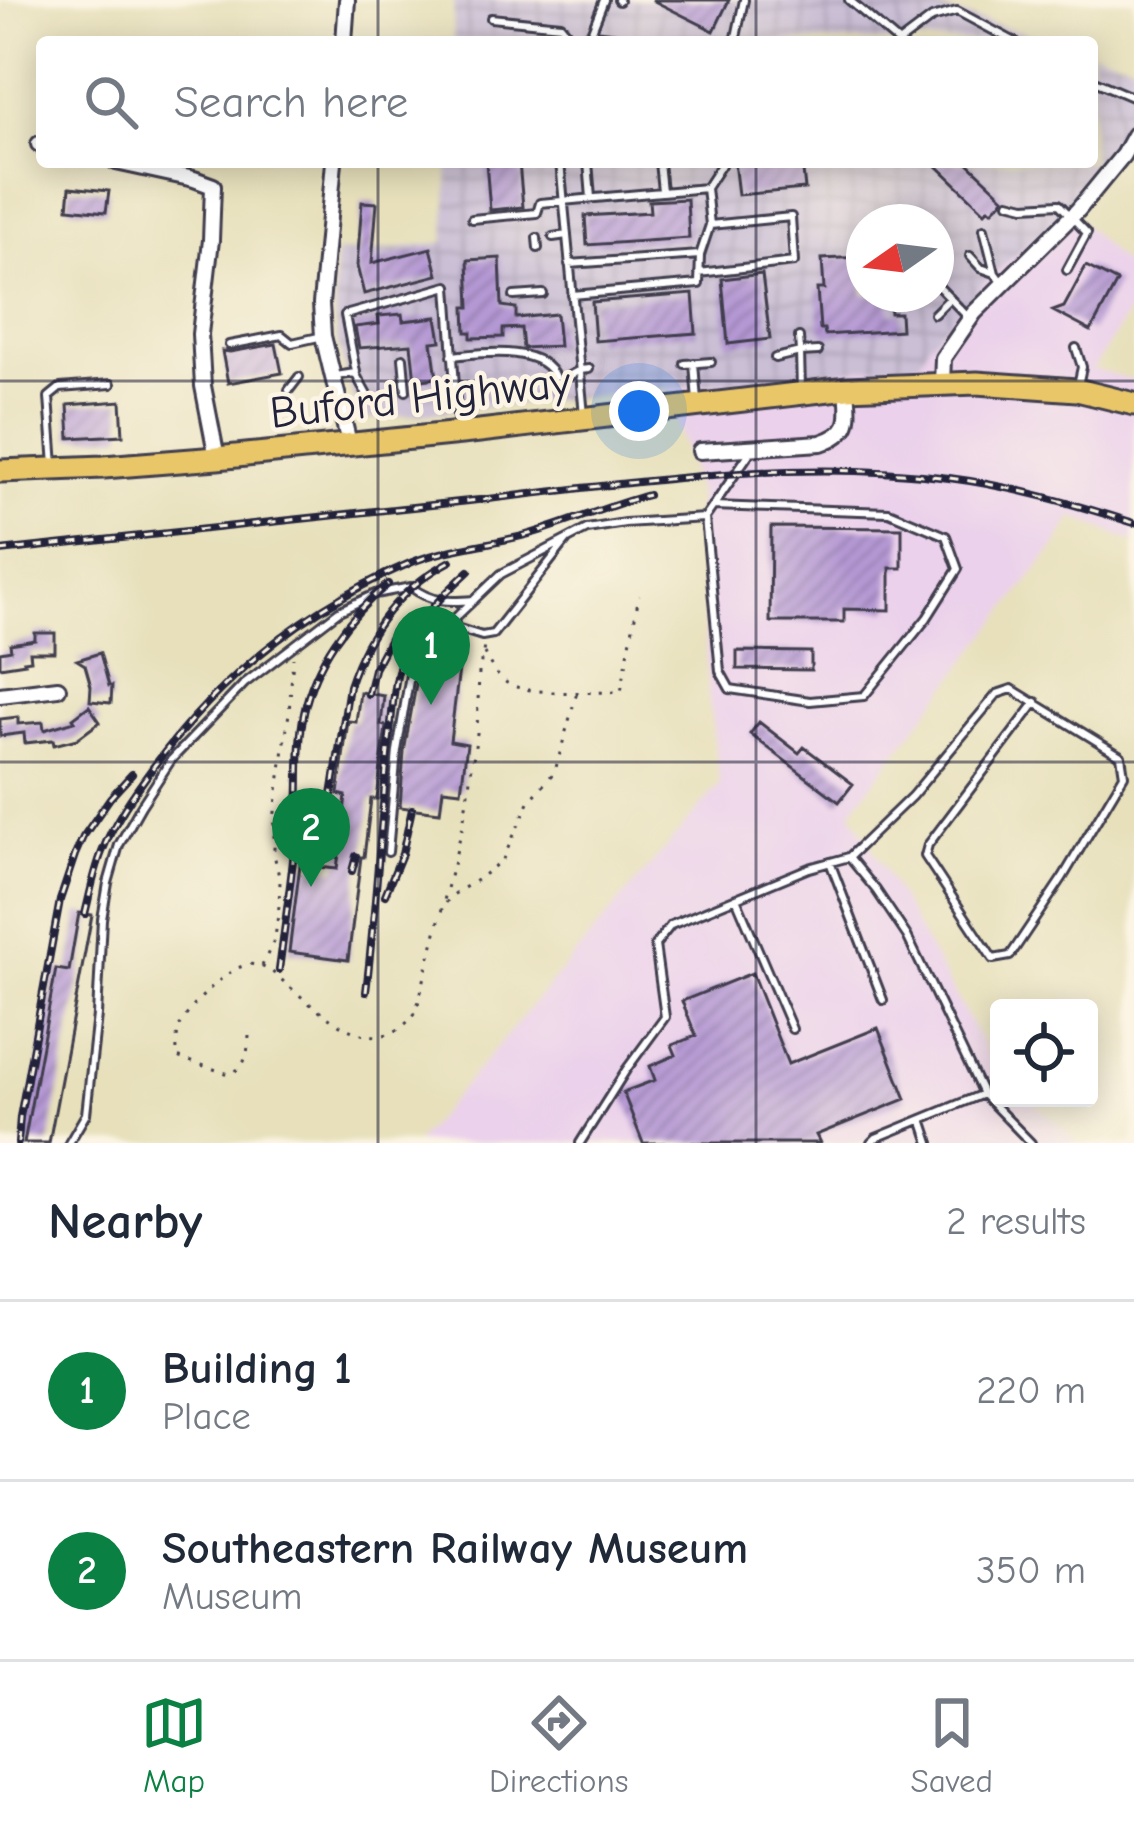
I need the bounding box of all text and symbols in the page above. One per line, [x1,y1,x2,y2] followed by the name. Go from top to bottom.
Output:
[36,36,1098,168] search box
[78,69,144,135] icon: search
[174,76,408,128] text: Search here
[846,204,954,312] north arrow
[267,355,574,439] street label: Buford Highway
[609,381,669,441] your location
[392,606,470,705] pin: 1
[272,788,350,887] pin: 2
[990,999,1098,1107] map controls
[990,999,1098,1107] button: locate
[48,1192,202,1251] text: Nearby
[946,1199,1086,1244] text: 2 results
[162,1342,352,1394] text: Building 1
[79,1368,95,1413] text: 1
[976,1368,1086,1413] text: 220 m
[162,1394,251,1439] text: Place
[162,1522,748,1574] text: Southeastern Railway Museum
[77,1548,97,1593] text: 2
[976,1548,1086,1593] text: 350 m
[162,1574,302,1619] text: Museum
[141,1690,207,1800] tab: Map
[489,1690,629,1800] tab: Directions
[911,1690,993,1800] tab: Saved

